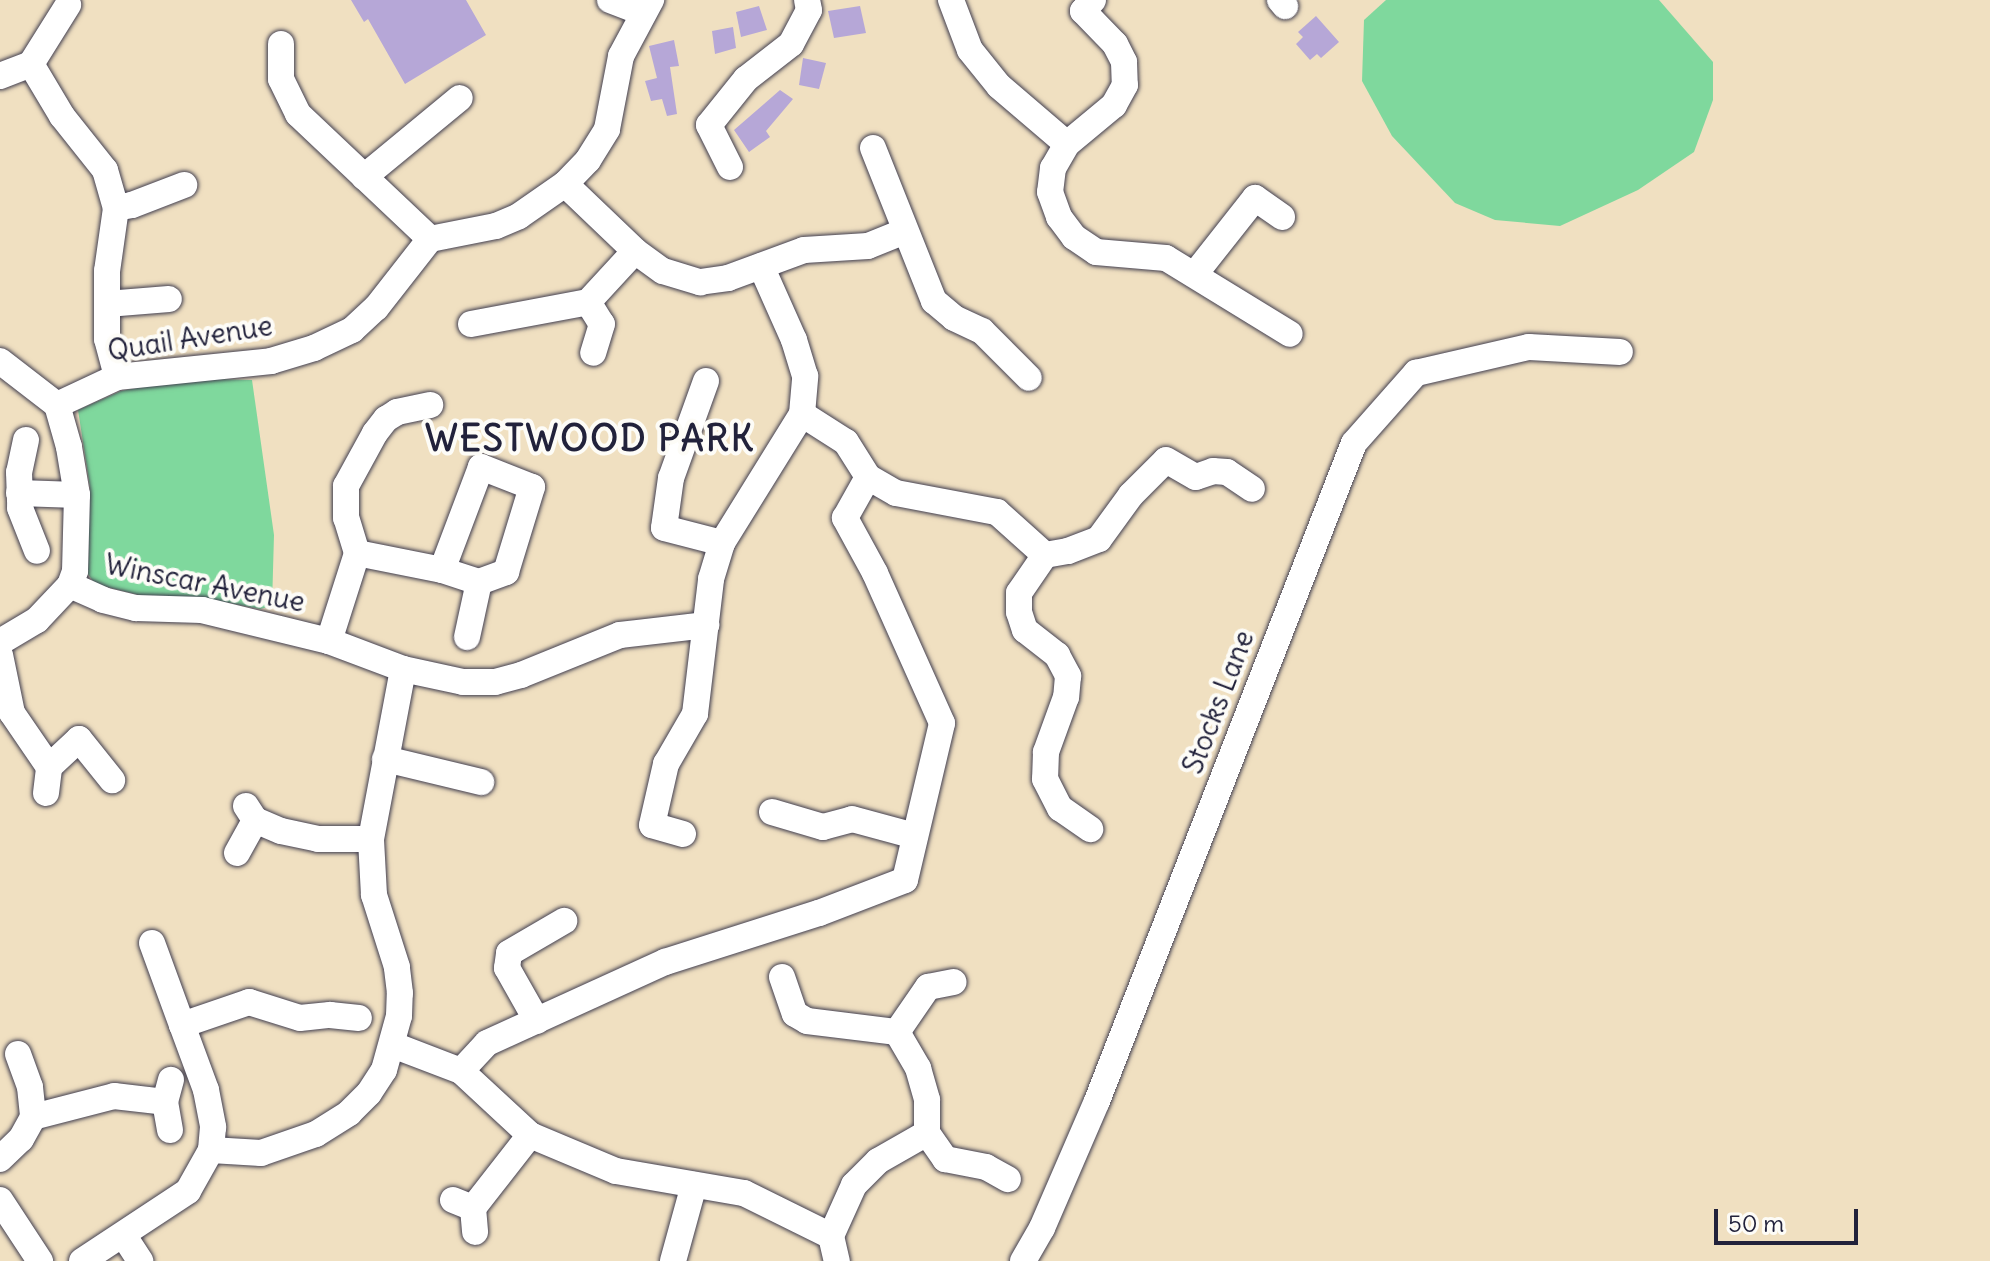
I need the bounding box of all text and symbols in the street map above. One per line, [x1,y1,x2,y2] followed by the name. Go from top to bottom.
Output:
[105,308,275,368] street label: Quail Avenue
[425,417,755,461] district label: WESTWOOD PARK
[102,547,308,619] street label: Winscar Avenue
[1175,626,1261,778] street label: Stocks Lane
[1718,1193,1862,1243] scale bar
[1728,1208,1784,1238] text: 50 m

